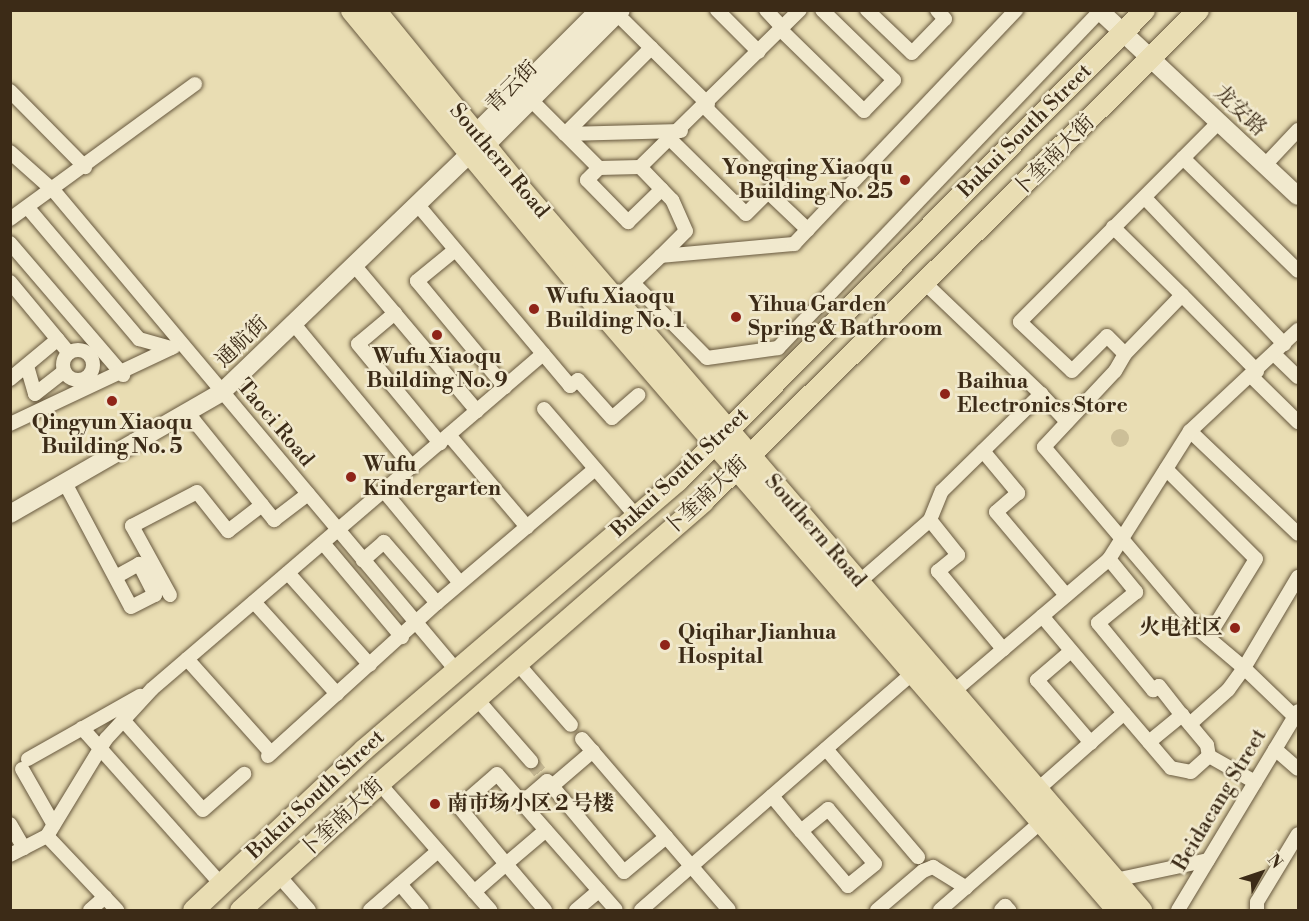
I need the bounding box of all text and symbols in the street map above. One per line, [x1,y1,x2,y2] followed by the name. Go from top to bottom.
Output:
[481,56,543,118] street label: 青云街
[953,59,1097,203] street label: Bukui South Street
[1208,80,1272,142] street label: 龙安路
[444,99,554,223] street label: Southern Road
[1008,110,1100,202] street label: 卜奎南大街
[722,155,893,205] place label: Yongqing Xiaoqu Building No. 25
[898,173,912,187] marker: Yongqing Xiaoqu Building No. 25
[546,284,684,334] place label: Wufu Xiaoqu Building No. 1
[748,292,942,342] place label: Yihua Garden Spring & Bathroom
[527,302,541,316] marker: Wufu Xiaoqu Building No. 1
[729,310,743,324] marker: Yihua Garden Spring & Bathroom
[211,311,273,373] street label: 通航街
[430,328,444,342] marker: Wufu Xiaoqu Building No. 9
[366,344,508,394] place label: Wufu Xiaoqu Building No. 9
[957,369,1128,419] place label: Baihua Electronics Store
[231,374,319,472] street label: Taoci Road
[938,387,952,401] marker: Baihua Electronics Store
[105,394,119,408] marker: Qingyun Xiaoqu Building No. 5
[606,403,754,543] street label: Bukui South Street
[32,410,192,460] place label: Qingyun Xiaoqu Building No. 5
[659,451,753,541] street label: 卜奎南大街
[363,452,501,502] place label: Wufu Kindergarten
[759,469,871,593] street label: Southern Road
[344,470,358,484] marker: Wufu Kindergarten
[1139,615,1223,641] place label: 火电社区
[678,620,836,670] place label: Qiqihar Jianhua Hospital
[1228,621,1242,635] marker: 火电社区
[656,636,674,654] marker: Qiqihar Jianhua Hospital
[242,725,390,865] street label: Bukui South Street
[1168,725,1272,875] street label: Beidacang Street
[295,773,389,863] street label: 卜奎南大街
[447,791,614,817] place label: 南市场小区 2 号楼
[428,797,442,811] marker: 南市场小区 2 号楼
[1231,843,1291,903] north arrow
[1263,850,1287,873] text: N

